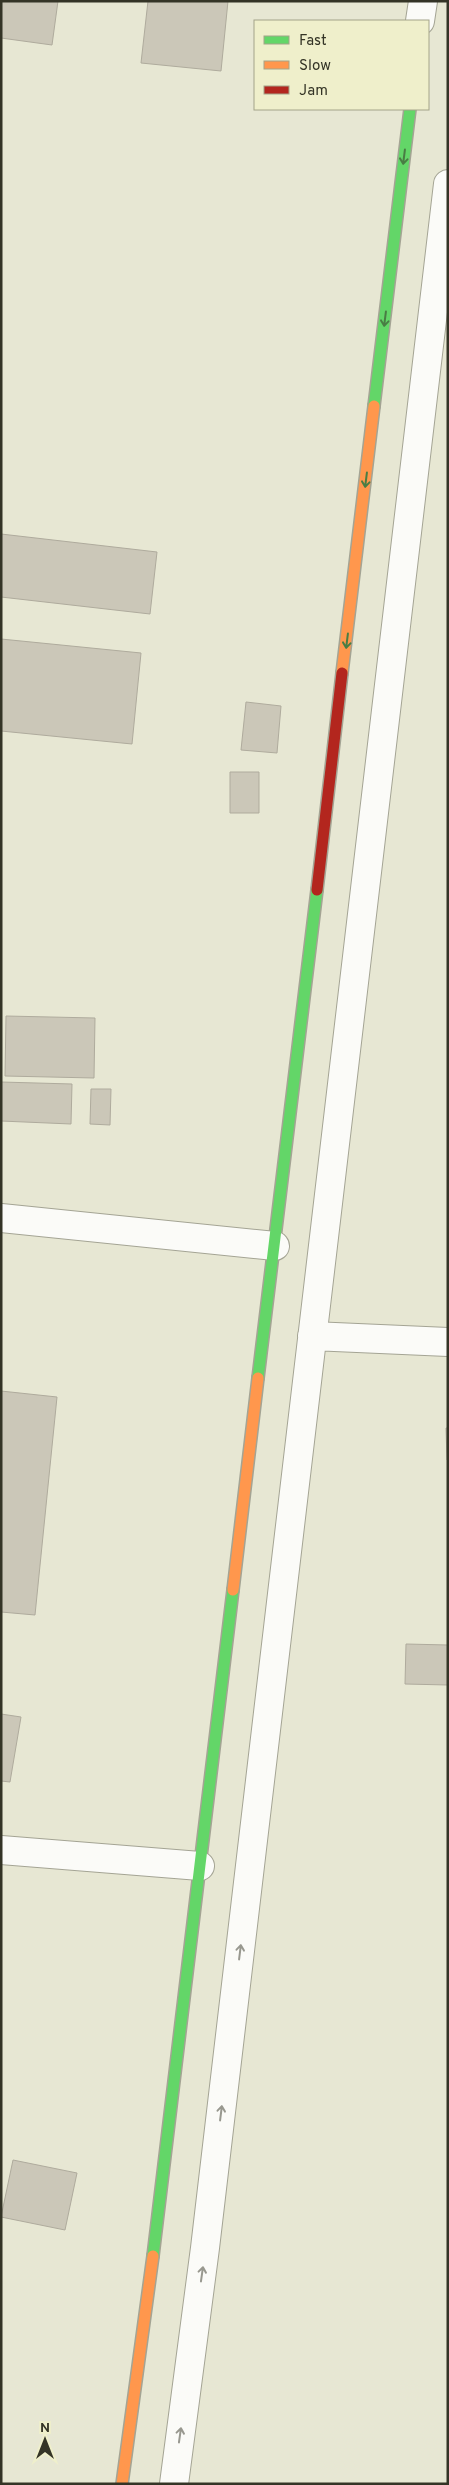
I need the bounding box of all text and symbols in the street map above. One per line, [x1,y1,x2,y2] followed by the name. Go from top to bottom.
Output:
[254,20,429,110] legend
[299,32,327,51] text: Fast
[299,57,331,76] text: Slow
[299,82,328,101] text: Jam
[399,149,409,165] one-way arrow
[380,310,390,326] one-way arrow
[361,472,371,488] one-way arrow
[342,633,352,649] one-way arrow
[235,1944,245,1960] one-way arrow
[216,2105,226,2121] one-way arrow
[197,2267,207,2283] one-way arrow
[20,2415,70,2465] north arrow
[40,2420,50,2437] text: N
[175,2428,185,2444] one-way arrow

